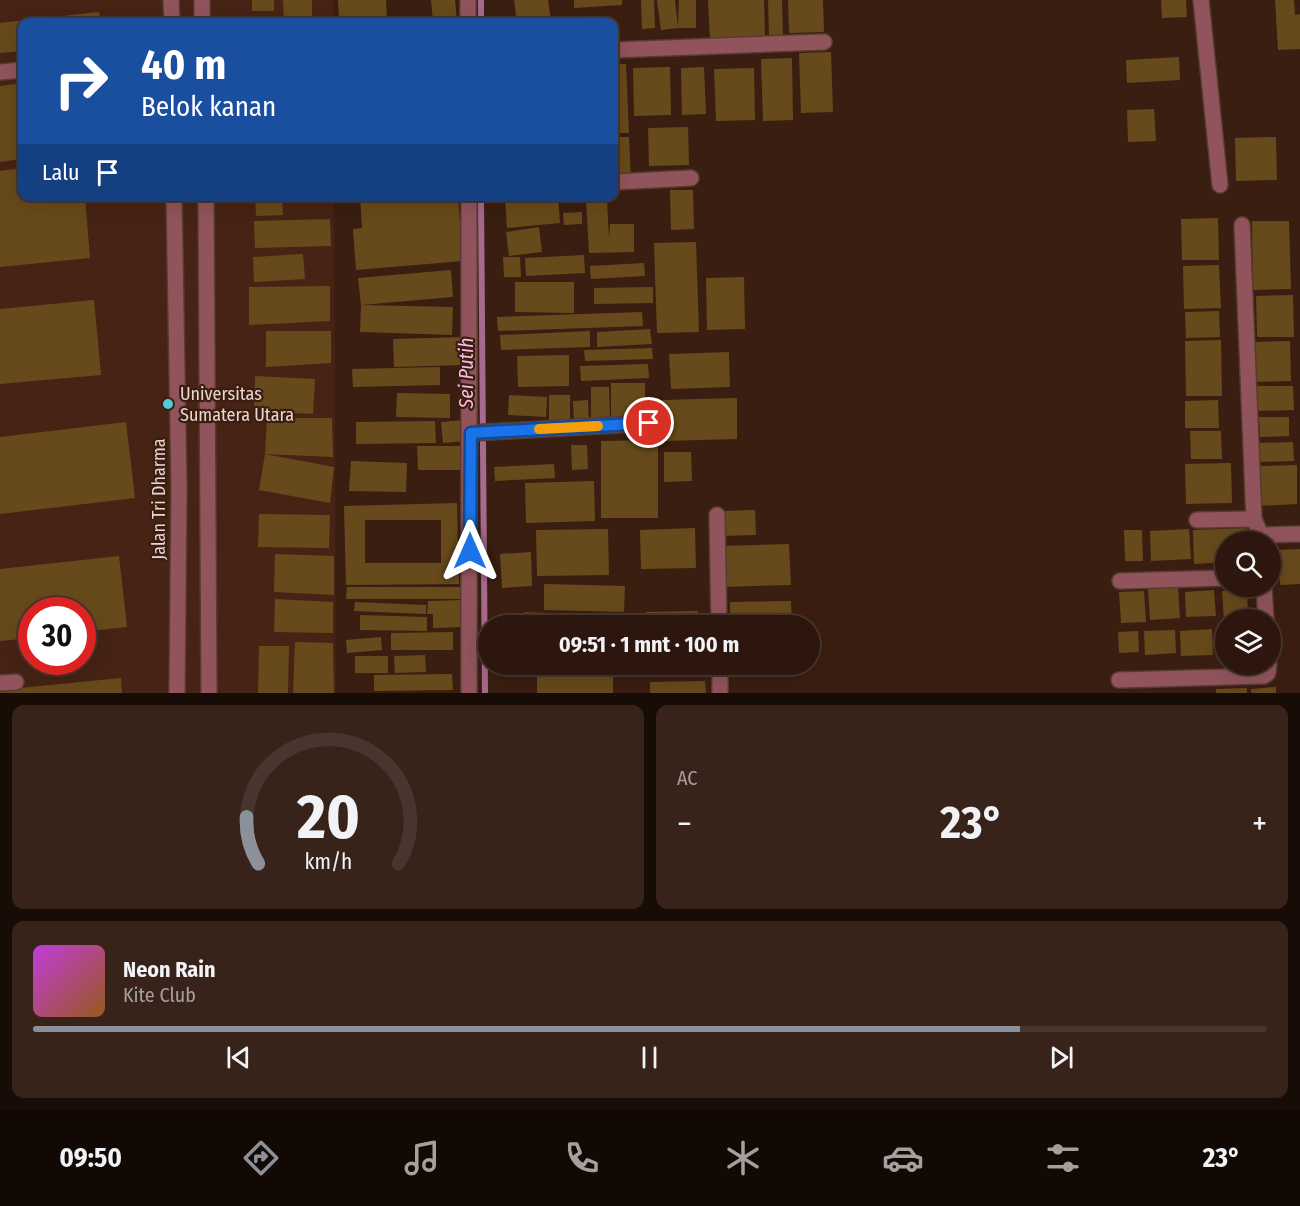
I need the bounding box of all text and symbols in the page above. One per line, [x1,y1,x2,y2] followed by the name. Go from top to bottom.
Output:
[141,40,226,90] text: 40 m
[42,42,120,120] icon: right
[141,91,276,123] text: Belok kanan
[91,156,124,189] icon: arrive
[42,159,79,186] text: Lalu
[454,337,478,410] water label: Sei Putih
[180,383,294,426] place label: Universitas Sumatera Utara
[161,397,175,411] marker: Universitas Sumatera Utara
[623,397,674,448] pin
[632,406,665,439] icon: arrive
[148,438,170,560] street label: Jalan Tri Dharma
[438,519,502,583] position arrow
[1215,531,1281,675] map controls
[1215,531,1281,597] button: search
[18,597,96,675] speed limit sign: 30
[1215,609,1281,675] button: layers
[559,631,739,658] text: 09:51 · 1 mnt · 100 m
[677,766,697,790] text: AC
[296,780,359,855] text: 20
[940,796,1004,850] text: 23°
[677,804,692,844] text: −
[1252,804,1267,844] text: +
[304,849,352,875] text: km/h
[123,956,216,983] text: Neon Rain
[123,983,196,1007] text: Kite Club
[222,1041,255,1074] icon: previous
[633,1041,666,1074] icon: pause
[1045,1041,1078,1074] icon: next
[240,1137,282,1179] icon: directions
[401,1137,443,1179] icon: music
[561,1137,603,1179] icon: phone
[722,1137,764,1179] icon: climate
[882,1137,924,1179] icon: car
[1042,1137,1084,1179] icon: filters
[59,1142,122,1174] text: 09:50
[1203,1142,1241,1174] text: 23°

